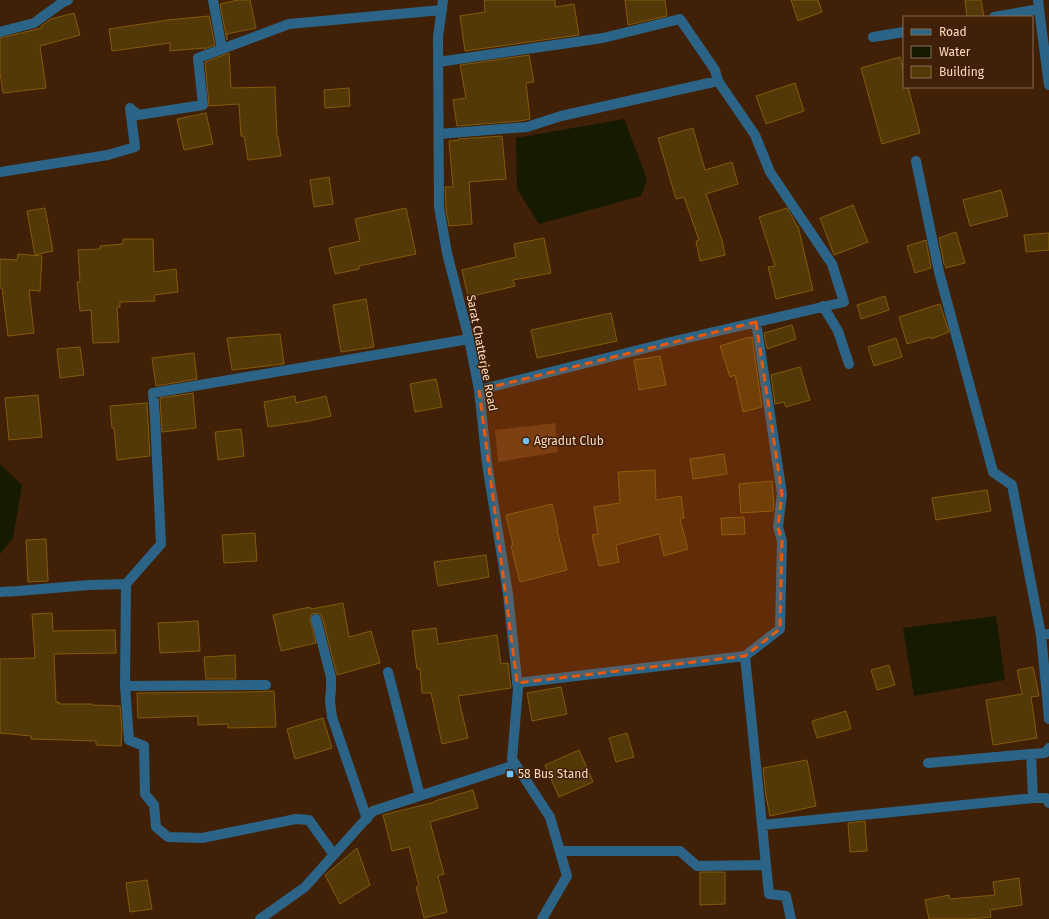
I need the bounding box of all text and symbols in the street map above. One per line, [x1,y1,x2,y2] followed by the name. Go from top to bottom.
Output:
[903,16,1033,88] legend
[939,25,967,39] text: Road
[939,45,971,59] text: Water
[939,65,985,79] text: Building
[464,294,500,412] street label: Sarat Chatterjee Road
[534,434,604,448] place label: Agradut Club
[521,436,531,446] marker: Agradut Club
[518,767,588,781] place label: 58 Bus Stand
[505,769,515,779] marker: 58 Bus Stand

